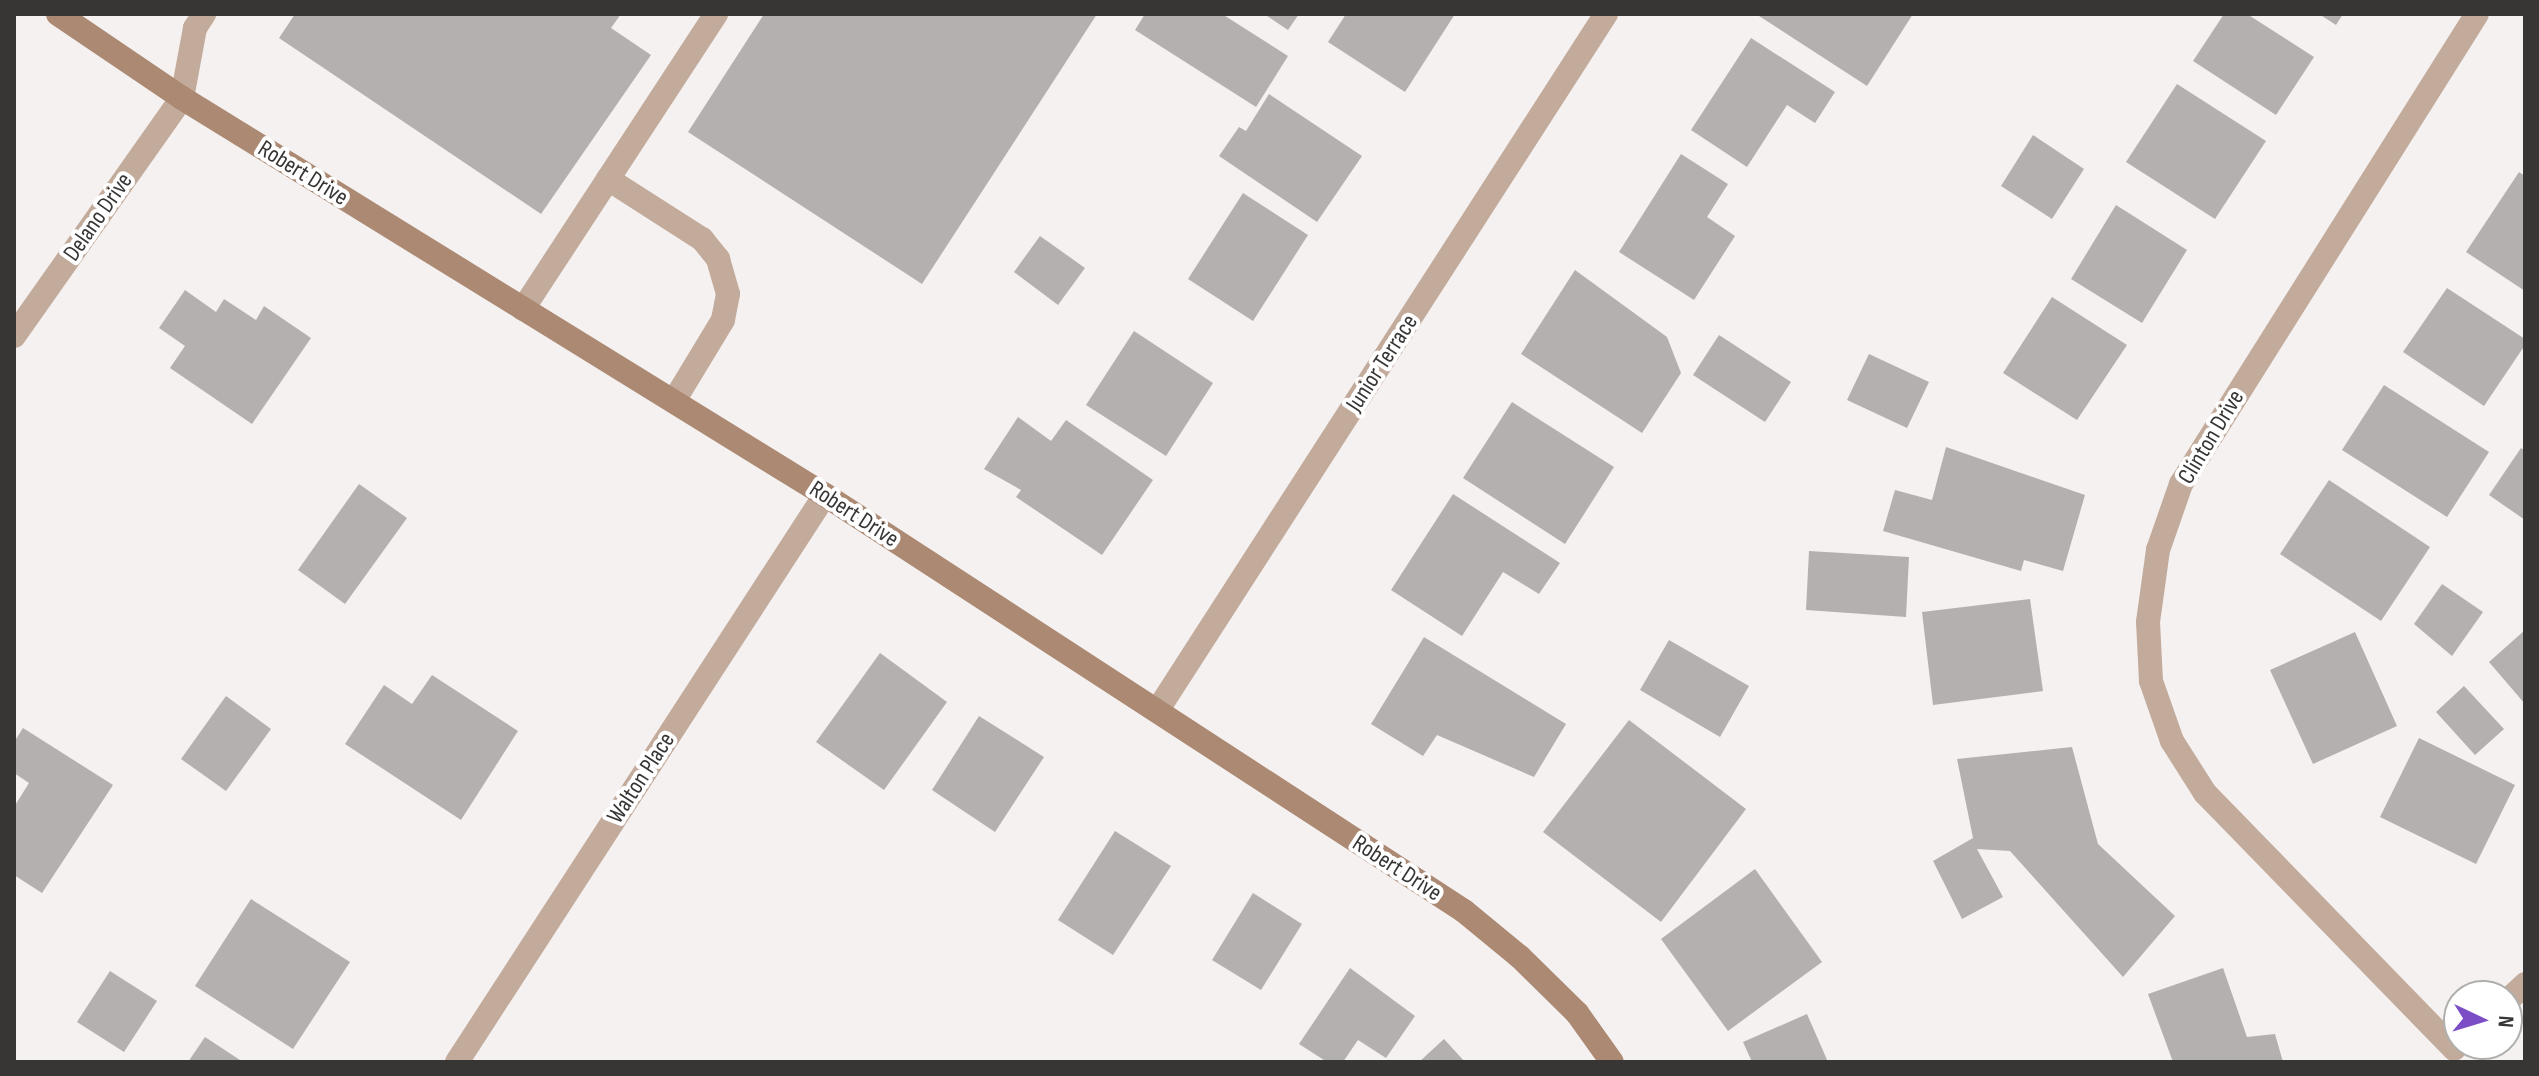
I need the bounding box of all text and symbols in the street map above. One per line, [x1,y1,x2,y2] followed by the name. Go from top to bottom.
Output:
[253,134,353,212] street label: Robert Drive
[57,167,139,267] street label: Delano Drive
[1340,309,1424,417] street label: Junior Terrace
[2172,385,2250,489] street label: Clinton Drive
[804,475,904,553] street label: Robert Drive
[601,727,681,829] street label: Walton Place
[1347,829,1447,907] street label: Robert Drive
[2443,980,2523,1060] north arrow
[2492,1015,2519,1028] text: N

